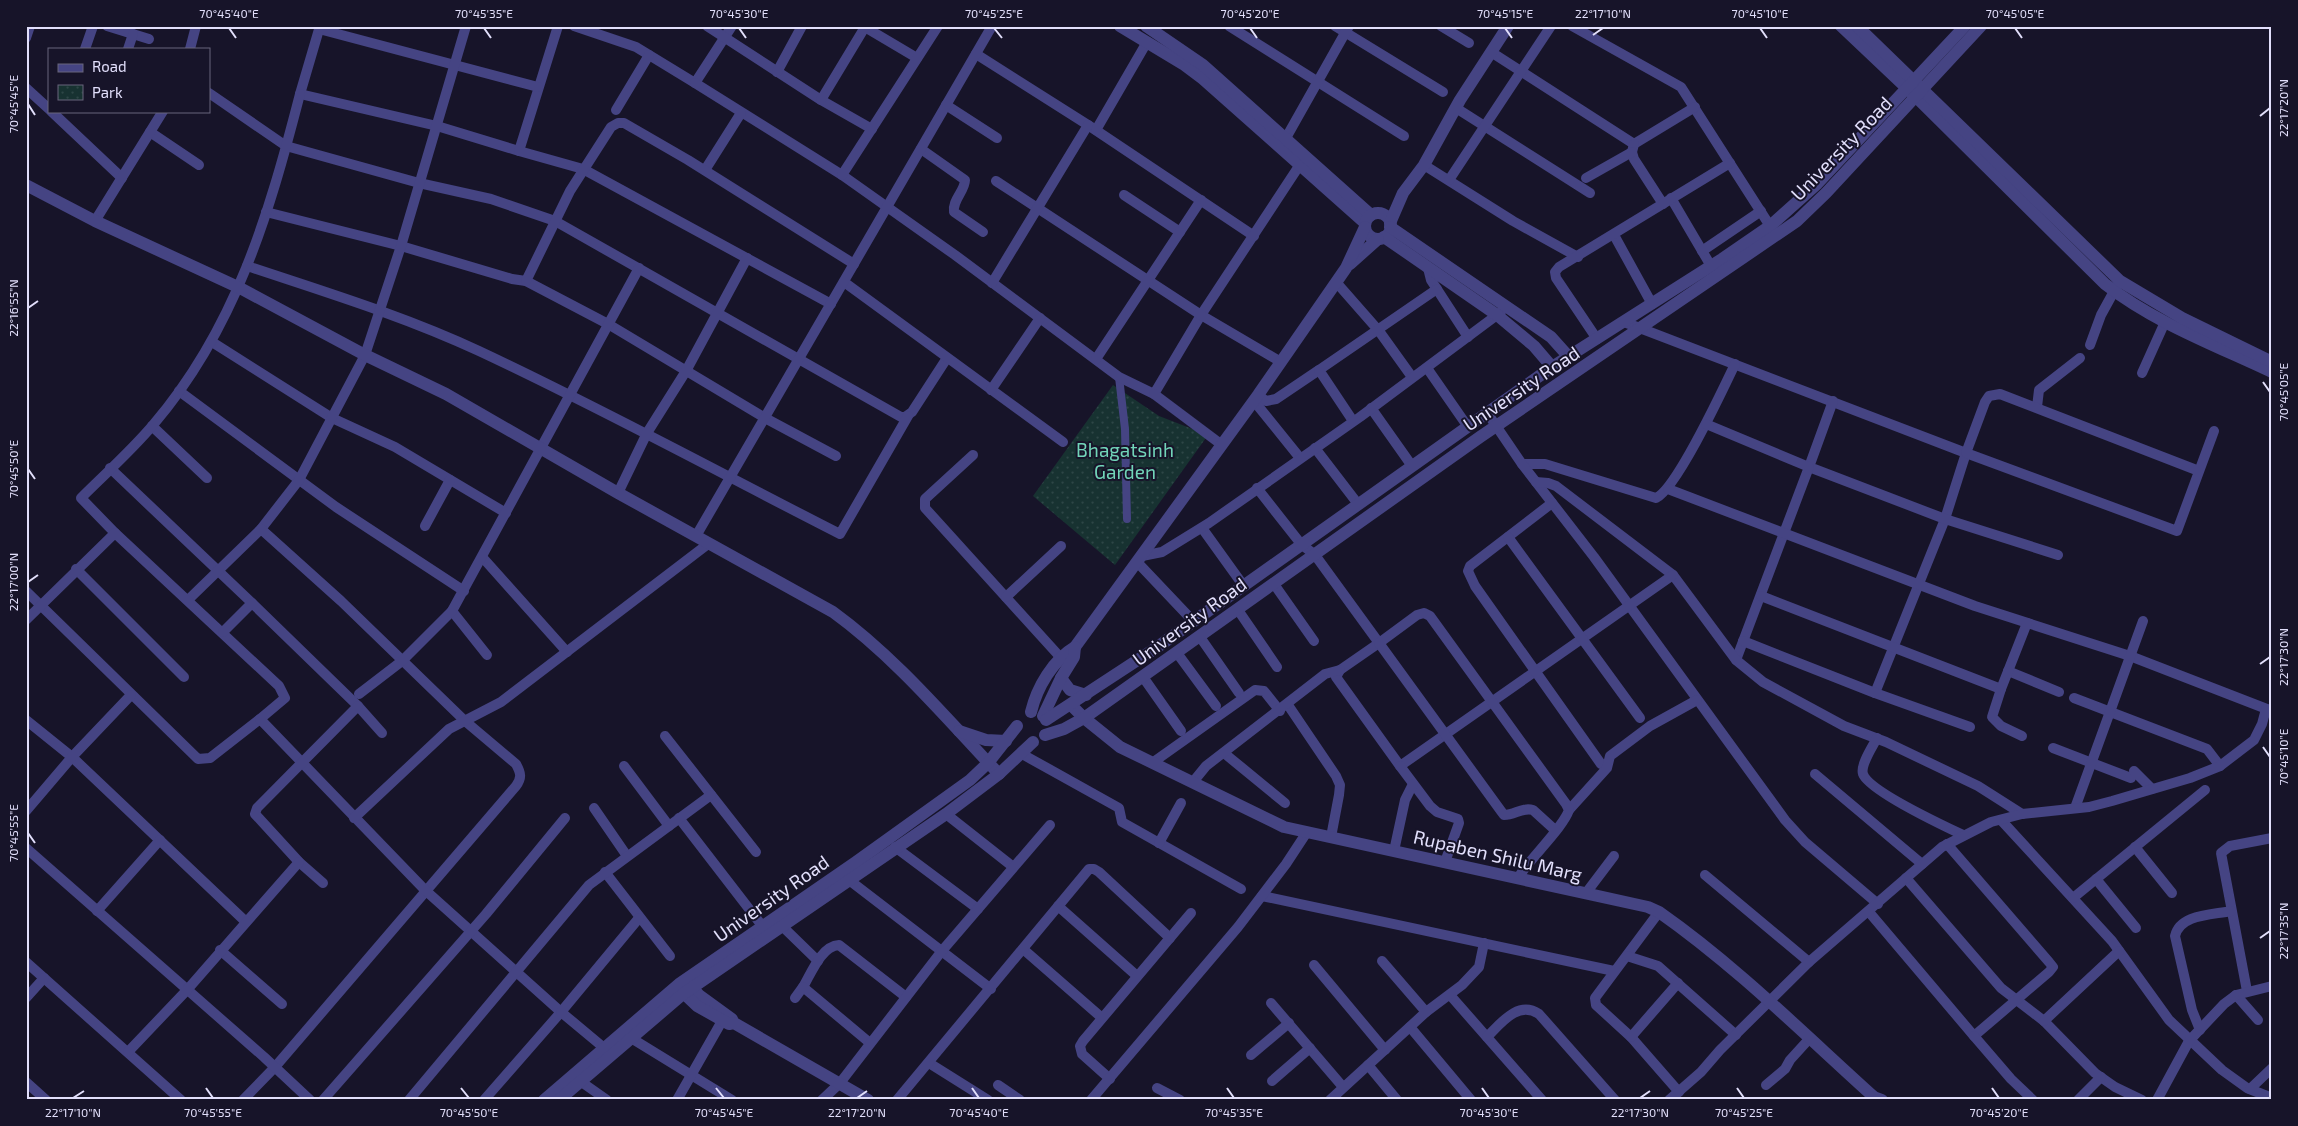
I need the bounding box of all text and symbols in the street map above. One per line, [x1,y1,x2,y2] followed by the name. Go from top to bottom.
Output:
[199,6,259,20] text: 70°45'40"E
[455,6,513,20] text: 70°45'35"E
[710,6,769,20] text: 70°45'30"E
[965,6,1023,20] text: 70°45'25"E
[1221,6,1280,20] text: 70°45'20"E
[1477,6,1533,20] text: 70°45'15"E
[1575,6,1631,20] text: 22°17'10"N
[1731,6,1789,20] text: 70°45'10"E
[1986,6,2045,20] text: 70°45'05"E
[48,48,210,112] legend
[92,57,127,75] text: Road
[6,74,20,133] text: 70°45'45"E
[2276,79,2290,137] text: 22°17'20"N
[92,83,123,101] text: Park
[1786,91,1896,205] street label: University Road
[6,279,20,337] text: 22°16'55"N
[1458,341,1584,435] street label: University Road
[2276,362,2290,421] text: 70°45'05"E
[1076,438,1174,483] park label: Bhagatsinh Garden
[6,439,20,498] text: 70°45'50"E
[6,553,20,611] text: 22°17'00"N
[1127,572,1251,670] street label: University Road
[2276,628,2290,686] text: 22°17'30"N
[2276,728,2290,786] text: 70°45'10"E
[6,804,20,862] text: 70°45'55"E
[1411,824,1585,886] street label: Rupaben Shilu Marg
[709,850,833,946] street label: University Road
[2276,902,2290,960] text: 22°17'35"N
[45,1105,101,1119] text: 22°17'10"N
[184,1105,242,1119] text: 70°45'55"E
[440,1105,499,1119] text: 70°45'50"E
[695,1105,754,1119] text: 70°45'45"E
[828,1105,886,1119] text: 22°17'20"N
[949,1105,1009,1119] text: 70°45'40"E
[1205,1105,1263,1119] text: 70°45'35"E
[1460,1105,1519,1119] text: 70°45'30"E
[1611,1105,1669,1119] text: 22°17'30"N
[1715,1105,1773,1119] text: 70°45'25"E
[1970,1105,2029,1119] text: 70°45'20"E

